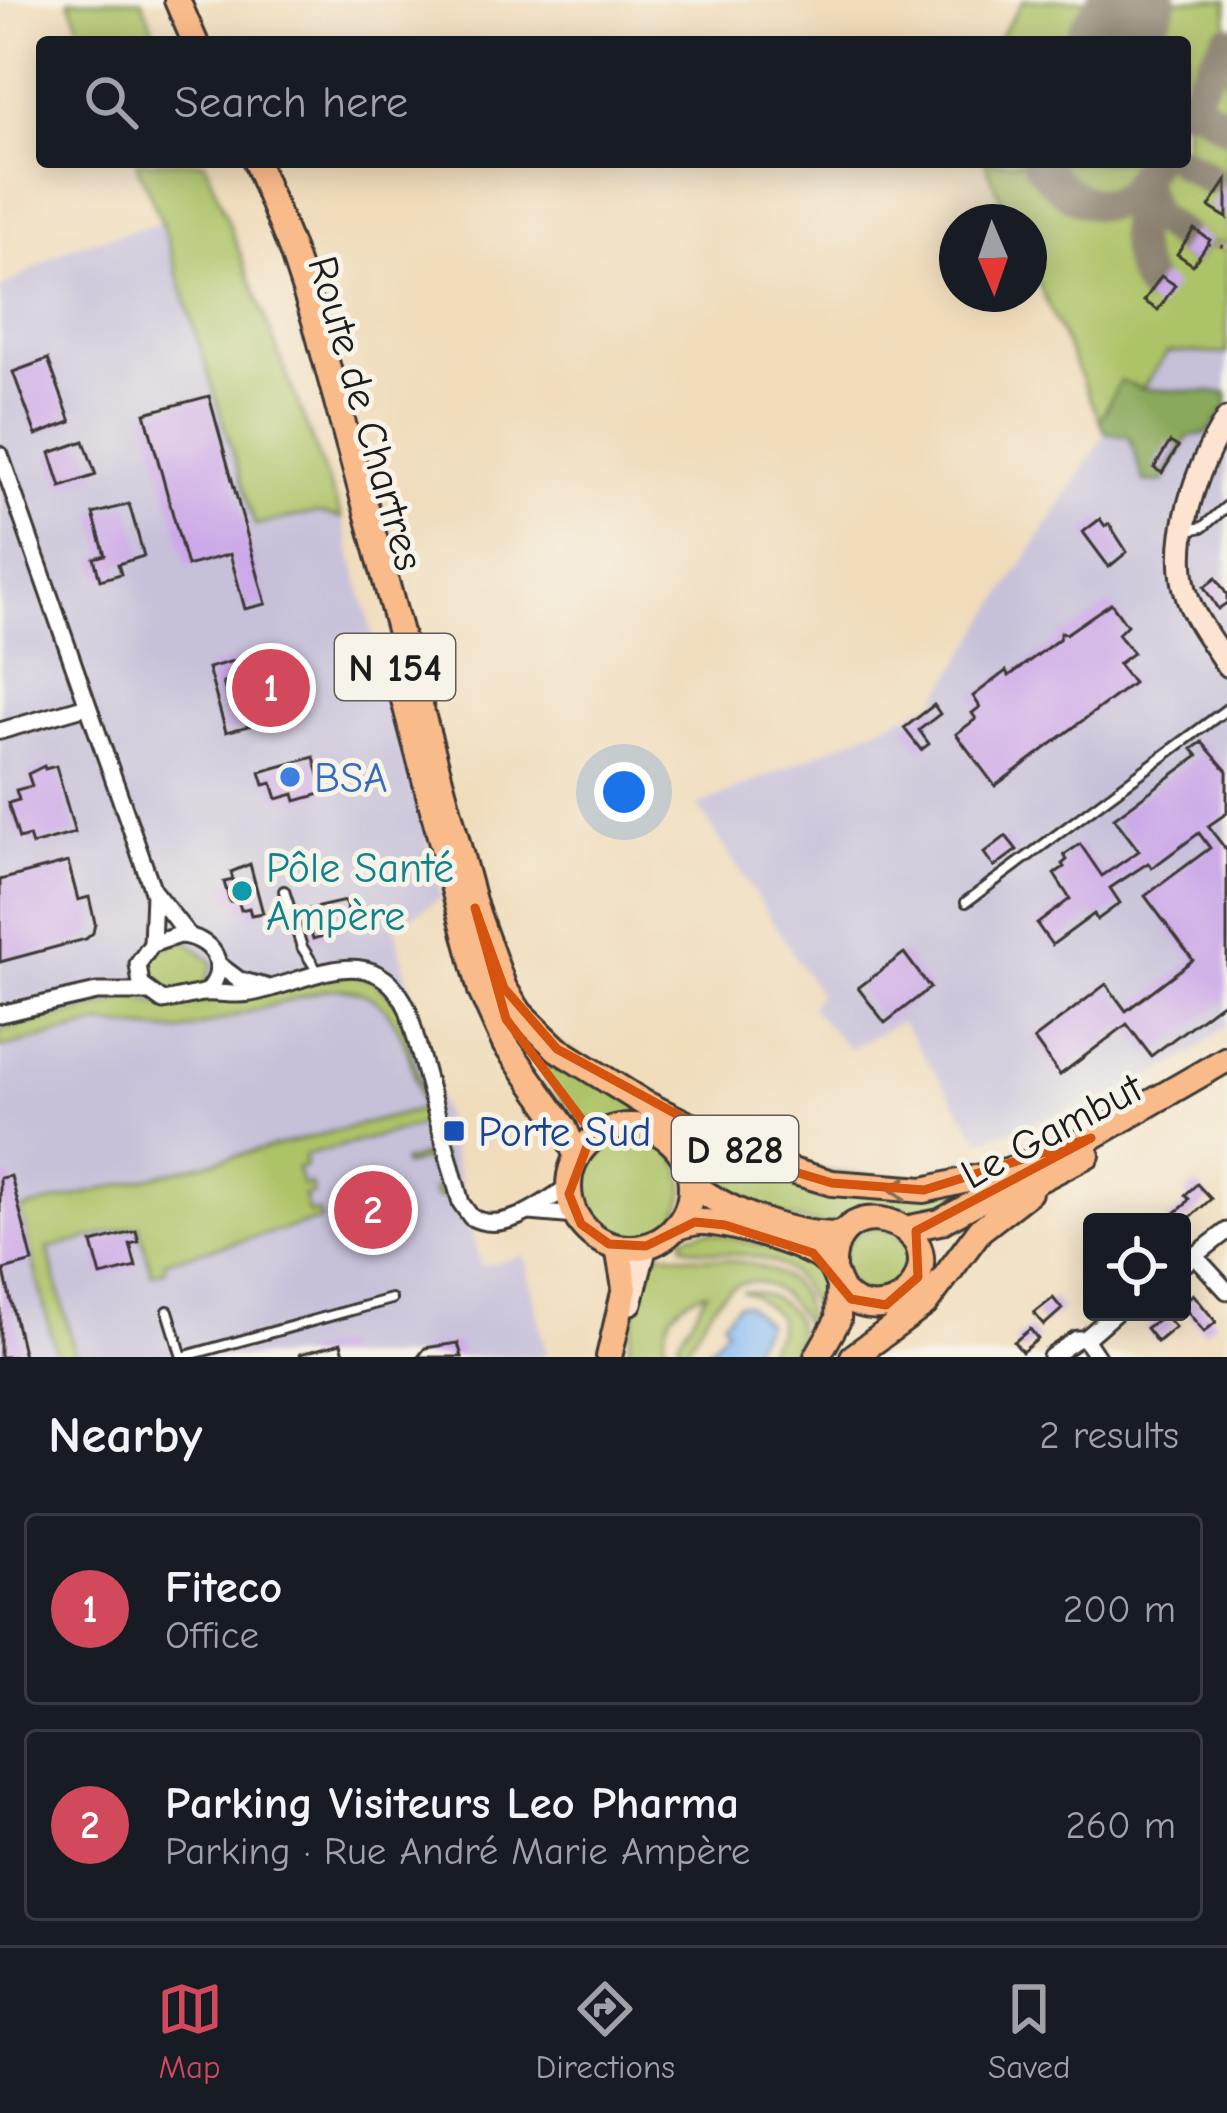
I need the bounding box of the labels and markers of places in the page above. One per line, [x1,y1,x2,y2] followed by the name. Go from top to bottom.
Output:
[232,643,310,733] pin: 1
[314,754,388,803] place label: BSA
[277,764,303,790] marker: BSA
[266,844,454,941] place label: Pôle Santé Ampère
[229,878,255,904] marker: Pôle Santé Ampère
[478,1108,651,1157] place label: Porte Sud
[441,1118,467,1144] marker: Porte Sud
[334,1165,412,1255] pin: 2

